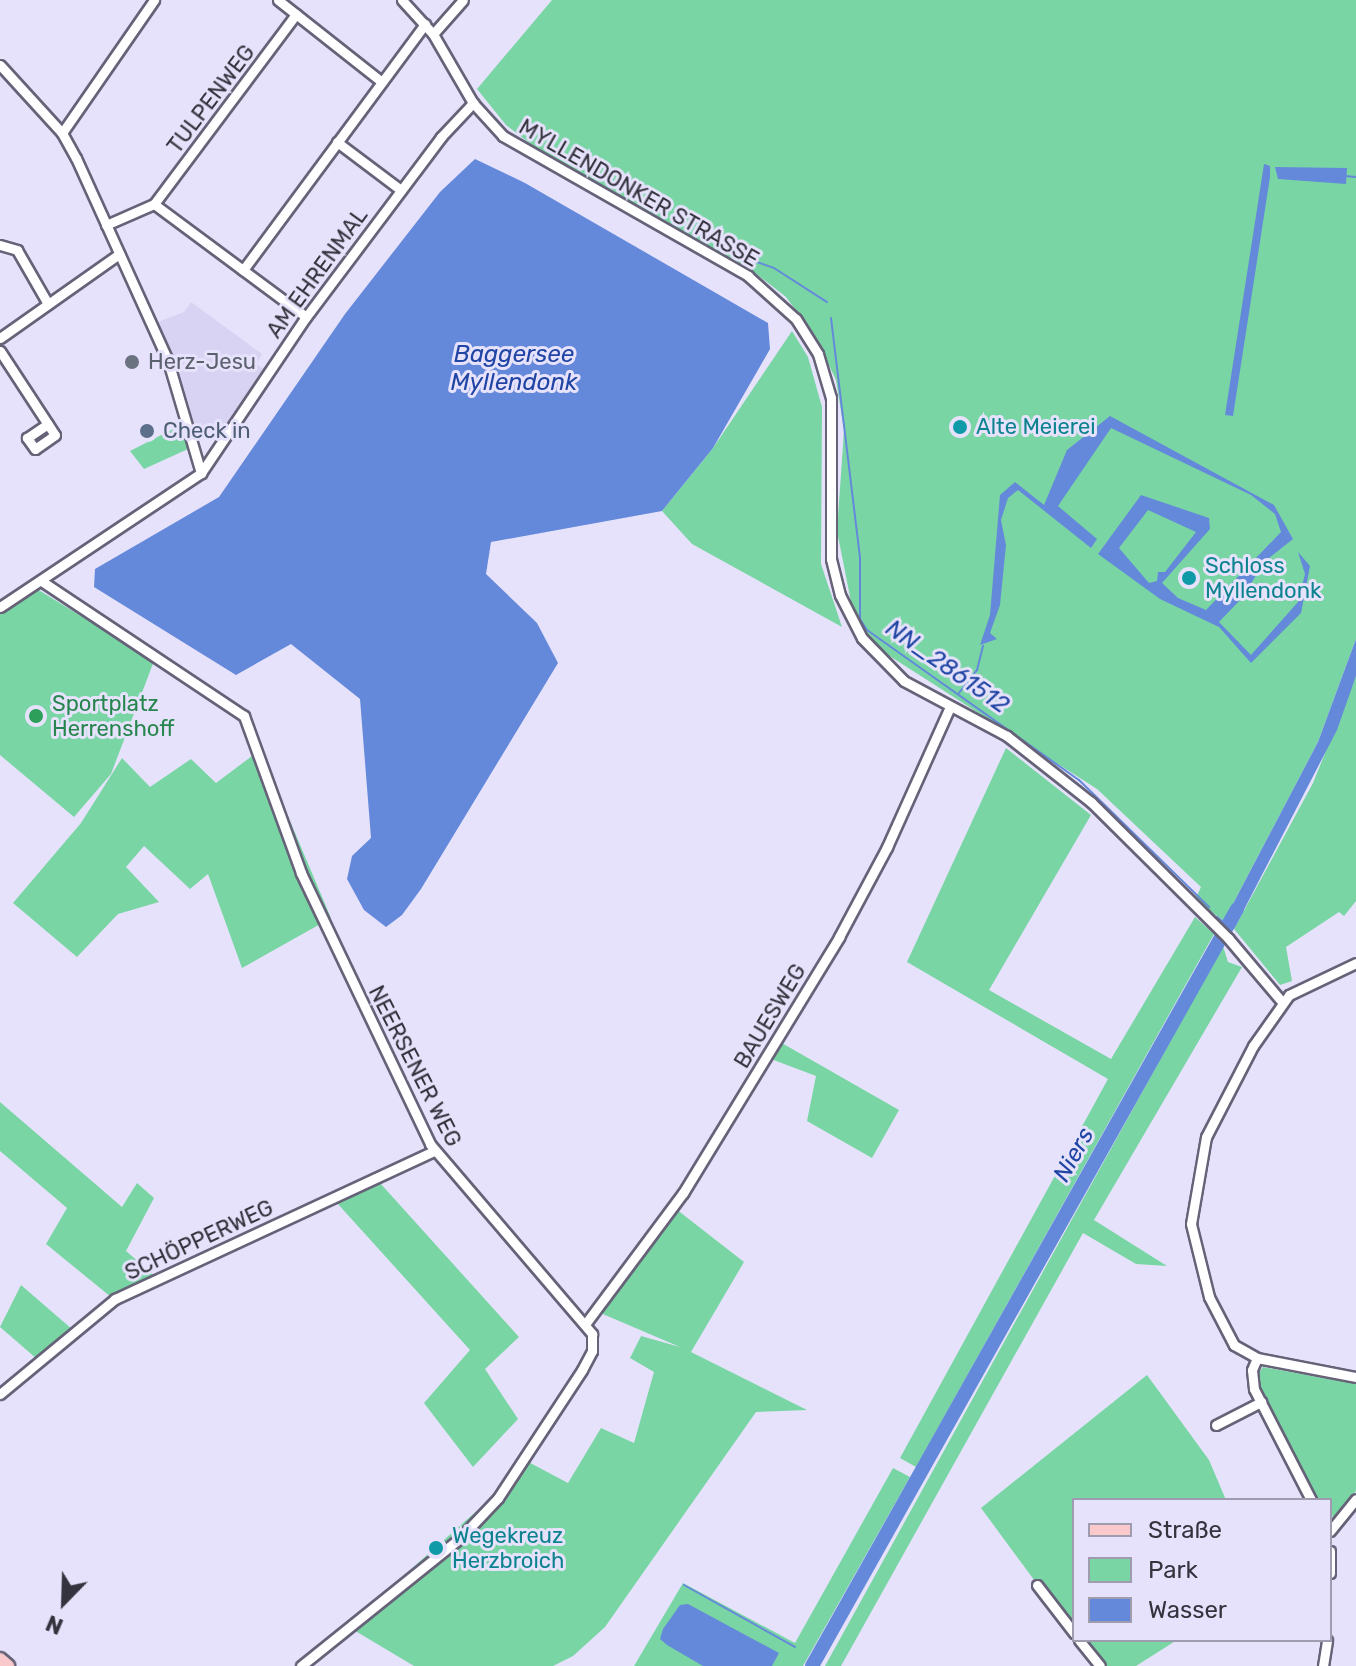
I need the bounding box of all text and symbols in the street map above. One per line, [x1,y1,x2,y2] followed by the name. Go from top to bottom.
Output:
[162,40,260,158] street label: TULPENWEG
[514,113,764,273] street label: MYLLENDONKER STRASSE
[261,203,373,343] street label: AM EHRENMAL
[450,341,578,397] water label: Baggersee Myllendonk
[148,349,256,375] place label: Herz-Jesu
[123,353,141,371] marker: Herz-Jesu
[976,414,1096,440] place label: Alte Meierei
[163,418,251,444] place label: Check in
[951,418,969,436] marker: Alte Meierei
[138,422,156,440] marker: Check in
[1205,552,1321,604] place label: Schloss Myllendonk
[1180,569,1198,587] marker: Schloss Myllendonk
[880,614,1014,720] water label: NN_2861512
[52,690,174,742] place label: Sportplatz Herrenshoff
[27,707,45,725] marker: Sportplatz Herrenshoff
[729,959,811,1073] street label: BAUESWEG
[363,981,467,1151] street label: NEERSENER WEG
[1048,1123,1100,1187] water label: Niers
[121,1194,277,1286] street label: SCHÖPPERWEG
[1072,1498,1332,1642] legend
[1148,1516,1222,1544] text: Straße
[452,1522,564,1574] place label: Wegekreuz Herzbroich
[427,1539,445,1557] marker: Wegekreuz Herzbroich
[1148,1556,1198,1584] text: Park
[24,1562,104,1642] north arrow
[1148,1596,1227,1624] text: Wasser
[42,1609,67,1640] text: N

